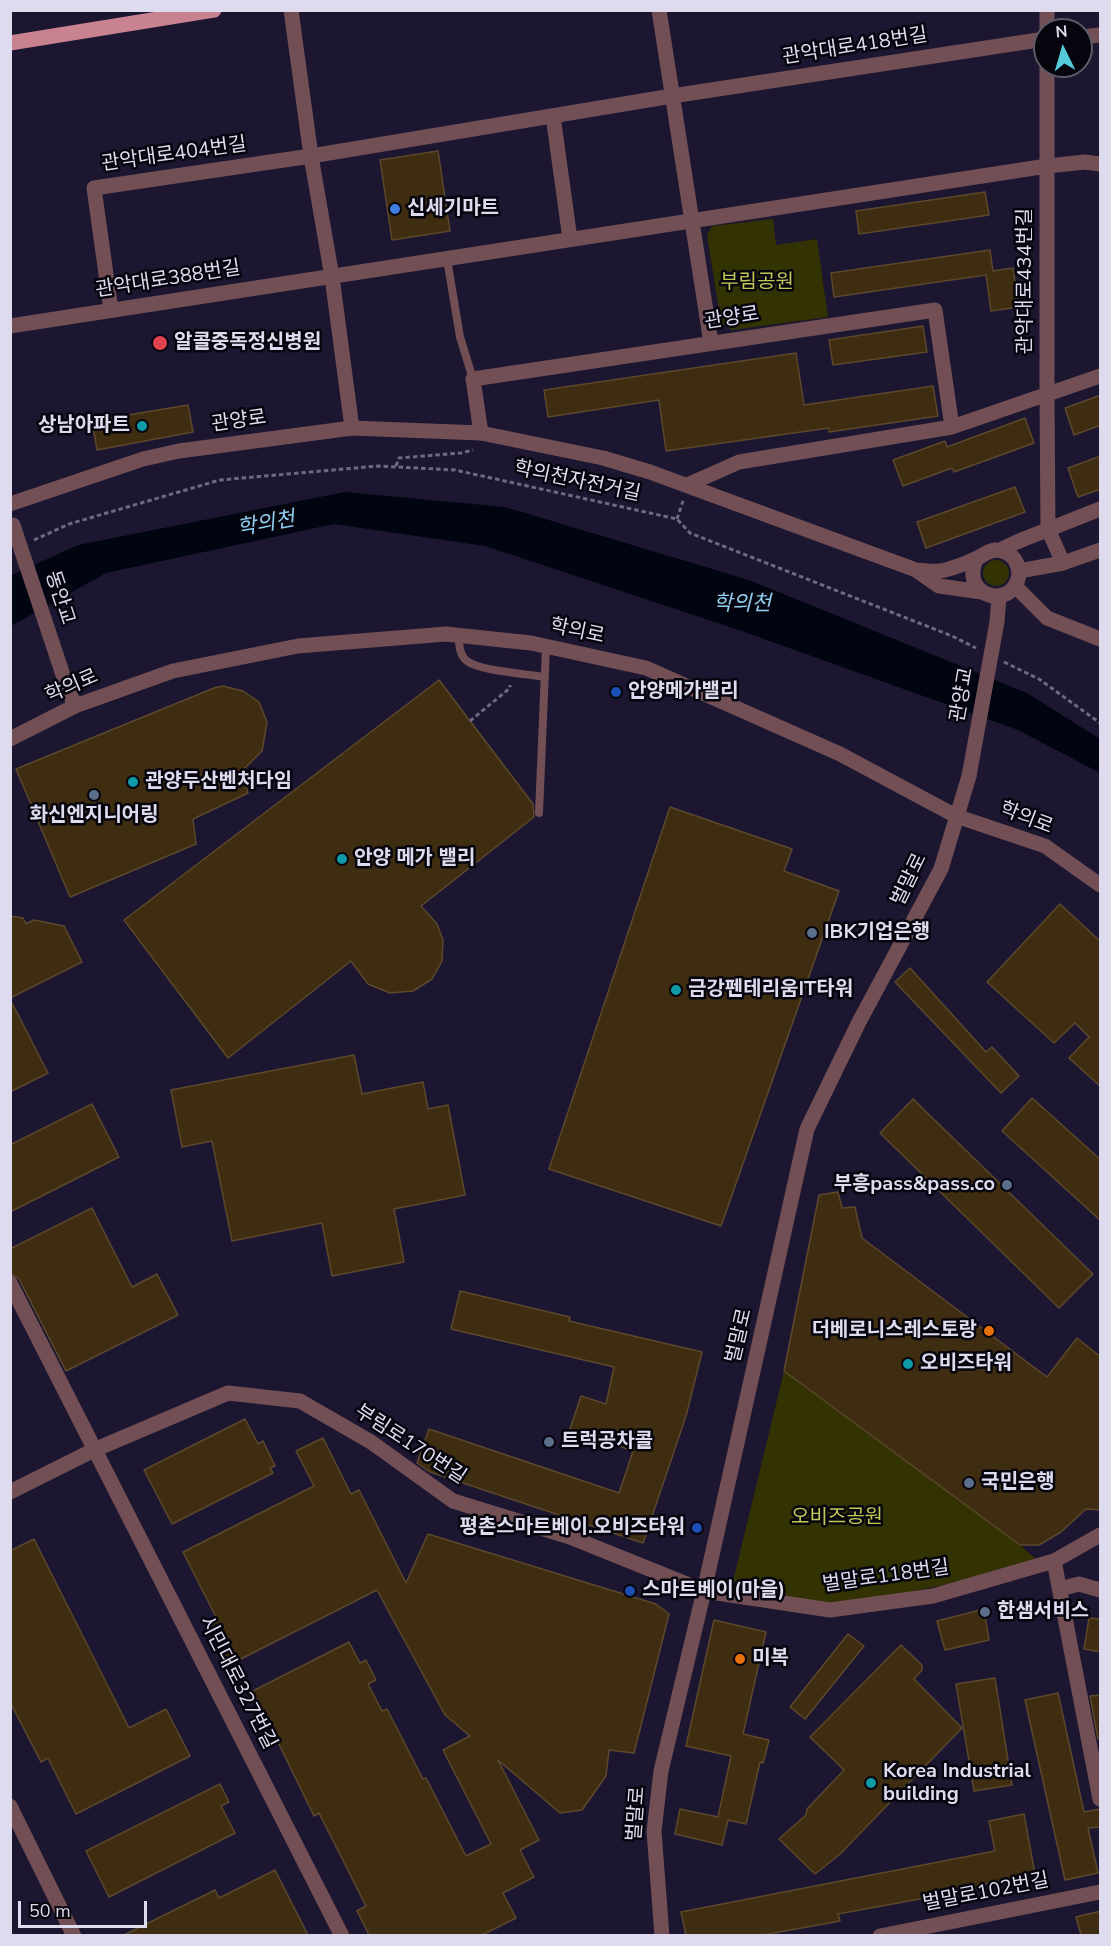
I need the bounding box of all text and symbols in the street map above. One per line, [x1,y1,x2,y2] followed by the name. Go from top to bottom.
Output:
[1033,18,1093,78] north arrow
[1055,21,1069,44] text: N
[781,24,929,70] street label: 관악대로418번길
[100,133,248,177] street label: 관악대로404번길
[407,197,499,221] place label: 신세기마트
[388,202,402,216] marker: 신세기마트
[1014,208,1038,354] street label: 관악대로434번길
[94,257,242,303] street label: 관악대로388번길
[720,271,794,295] park label: 부림공원
[703,303,761,335] street label: 관양로
[174,331,321,355] place label: 알콜중독정신병원
[151,334,169,352] marker: 알콜중독정신병원
[210,406,268,438] street label: 관양로
[38,414,130,438] place label: 상남아파트
[135,419,149,433] marker: 상남아파트
[512,457,642,507] street label: 학의천자전거길
[235,508,297,542] water label: 학의천
[39,568,79,628] street label: 동안교
[713,592,771,618] water label: 학의천
[548,615,606,649] street label: 학의로
[42,665,102,709] street label: 학의로
[946,666,980,724] street label: 관양교
[628,680,738,704] place label: 안양메가밸리
[609,685,623,699] marker: 안양메가밸리
[145,770,292,794] place label: 관양두산벤처다임
[126,775,140,789] marker: 관양두산벤처다임
[87,788,101,802] marker: 화신엔지니어링
[996,798,1056,840] street label: 학의로
[30,804,158,828] place label: 화신엔지니어링
[354,847,475,871] place label: 안양 메가 밸리
[887,850,933,910] street label: 벌말로
[335,852,349,866] marker: 안양 메가 밸리
[824,921,930,945] place label: IBK기업은행
[805,926,819,940] marker: IBK기업은행
[688,978,853,1002] place label: 금강펜테리움IT타워
[669,983,683,997] marker: 금강펜테리움IT타워
[834,1173,995,1197] place label: 부흥pass&pass.co
[1000,1178,1014,1192] marker: 부흥pass&pass.co
[722,1306,758,1366] street label: 벌말로
[811,1319,977,1343] place label: 더베로니스레스토랑
[982,1324,996,1338] marker: 더베로니스레스토랑
[920,1352,1012,1376] place label: 오비즈타워
[901,1357,915,1371] marker: 오비즈타워
[350,1400,470,1490] street label: 부림로170번길
[561,1430,653,1454] place label: 트럭공차콜
[542,1435,556,1449] marker: 트럭공차콜
[981,1471,1055,1495] place label: 국민은행
[962,1476,976,1490] marker: 국민은행
[791,1506,883,1530] park label: 오비즈공원
[459,1516,685,1540] place label: 평촌스마트베이.오비즈타워
[690,1521,704,1535] marker: 평촌스마트베이.오비즈타워
[821,1556,951,1598] street label: 벌말로118번길
[642,1579,785,1603] place label: 스마트베이(마을)
[623,1584,637,1598] marker: 스마트베이(마을)
[997,1600,1089,1624] place label: 한샘서비스
[978,1605,992,1619] marker: 한샘서비스
[193,1612,281,1754] street label: 시민대로327번길
[752,1647,789,1671] place label: 미복
[733,1652,747,1666] marker: 미복
[883,1760,1031,1807] place label: Korea Industrial building
[864,1776,878,1790] marker: Korea Industrial building
[623,1786,651,1842] street label: 벌말로
[921,1869,1051,1917] street label: 벌말로102번길
[21,1889,150,1927] scale bar
[29,1899,71,1923] text: 50 m

